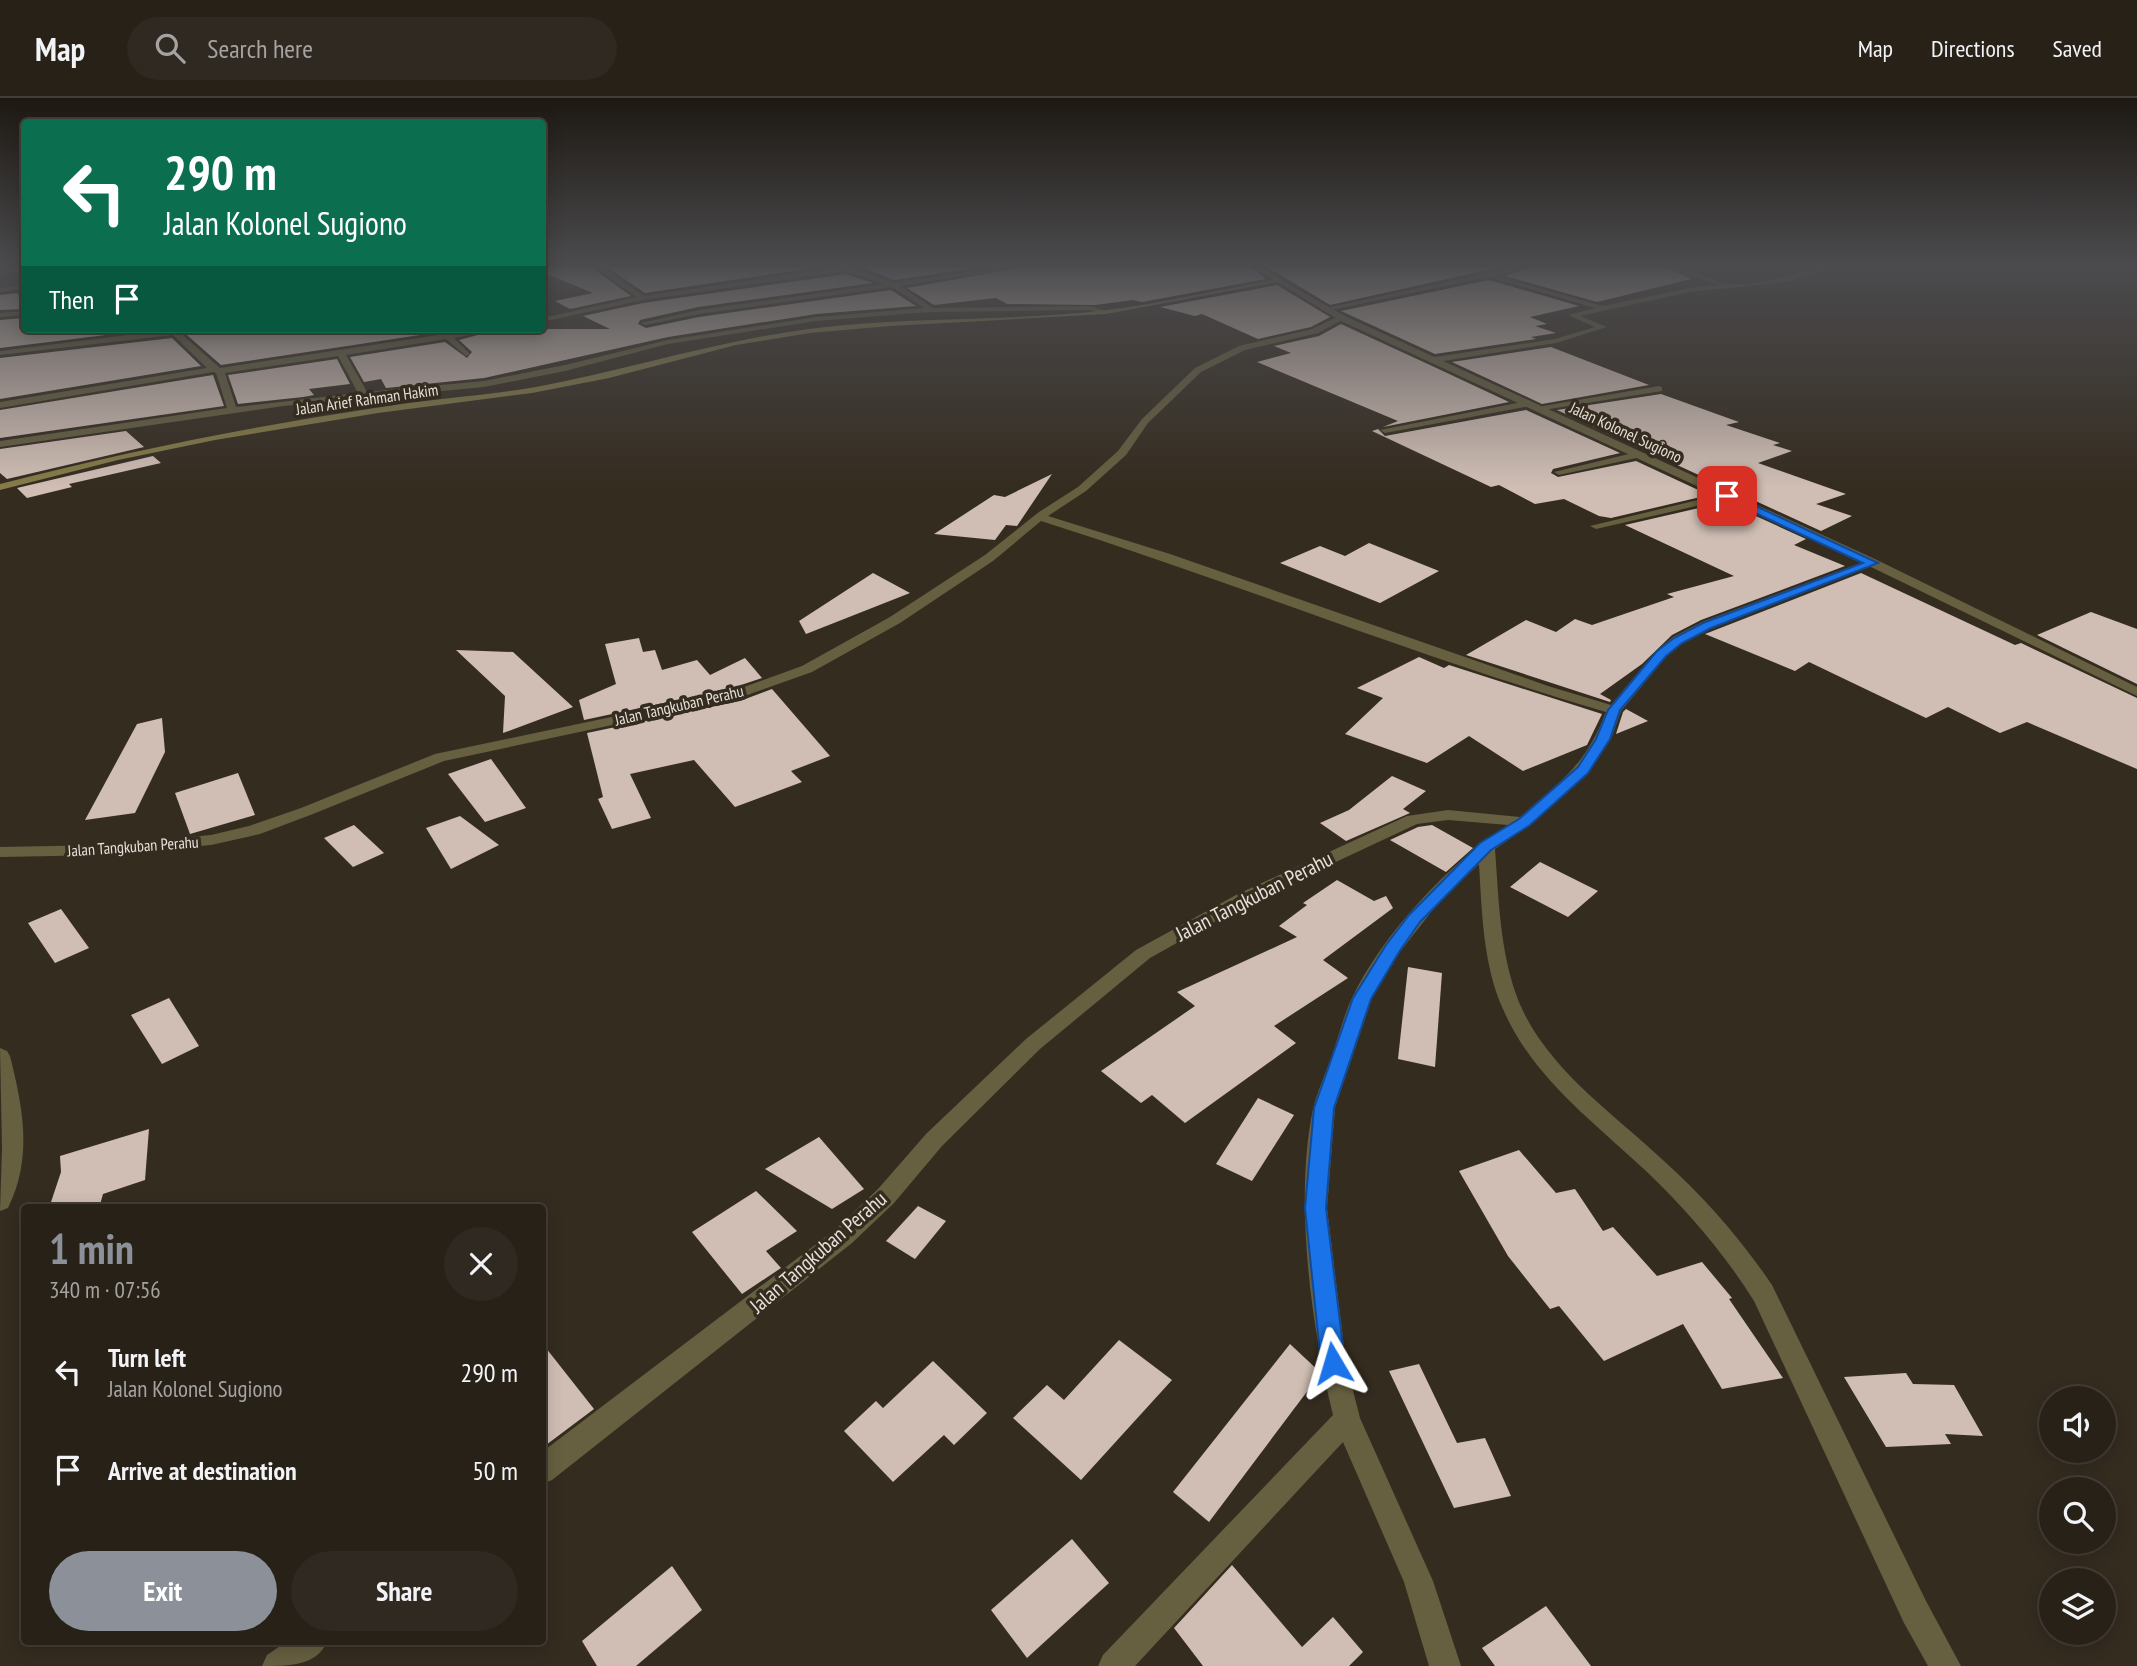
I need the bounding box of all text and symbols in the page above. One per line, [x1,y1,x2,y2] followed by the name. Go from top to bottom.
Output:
[127,17,617,80] search box
[35,27,85,70] text: Map
[151,29,189,67] icon: search
[207,32,313,65] text: Search here
[1858,33,1893,64] text: Map
[1931,33,2015,64] text: Directions
[2053,33,2102,64] text: Saved
[164,140,277,204] text: 290 m
[49,147,140,238] icon: left
[164,202,407,244] text: Jalan Kolonel Sugiono
[108,280,146,318] icon: arrive
[49,283,94,316] text: Then
[294,379,439,419] street label: Jalan Arief Rahman Hakim
[1566,397,1685,467] street label: Jalan Kolonel Sugiono
[1697,466,1757,526] pin
[1708,477,1746,515] icon: arrive
[612,680,745,730] street label: Jalan Tangkuban Perahu
[66,831,199,861] street label: Jalan Tangkuban Perahu
[1170,845,1337,948] street label: Jalan Tangkuban Perahu
[743,1185,892,1319] street label: Jalan Tangkuban Perahu
[49,1221,134,1276] text: 1 min
[444,1227,518,1301] button: close
[49,1275,161,1304] text: 340 m · 07:56
[1296,1326,1370,1400] position arrow
[108,1341,186,1374] text: Turn left
[49,1353,87,1391] icon: left
[460,1356,518,1389] text: 290 m
[108,1374,283,1403] text: Jalan Kolonel Sugiono
[2039,1386,2116,1645] map controls
[2039,1386,2116,1463] button: sound
[49,1451,87,1489] icon: arrive
[108,1454,297,1487] text: Arrive at destination
[472,1454,518,1487] text: 50 m
[2039,1477,2116,1554] button: search
[49,1551,277,1631] button: Exit
[291,1551,518,1631] button: Share
[2039,1568,2116,1645] button: layers

